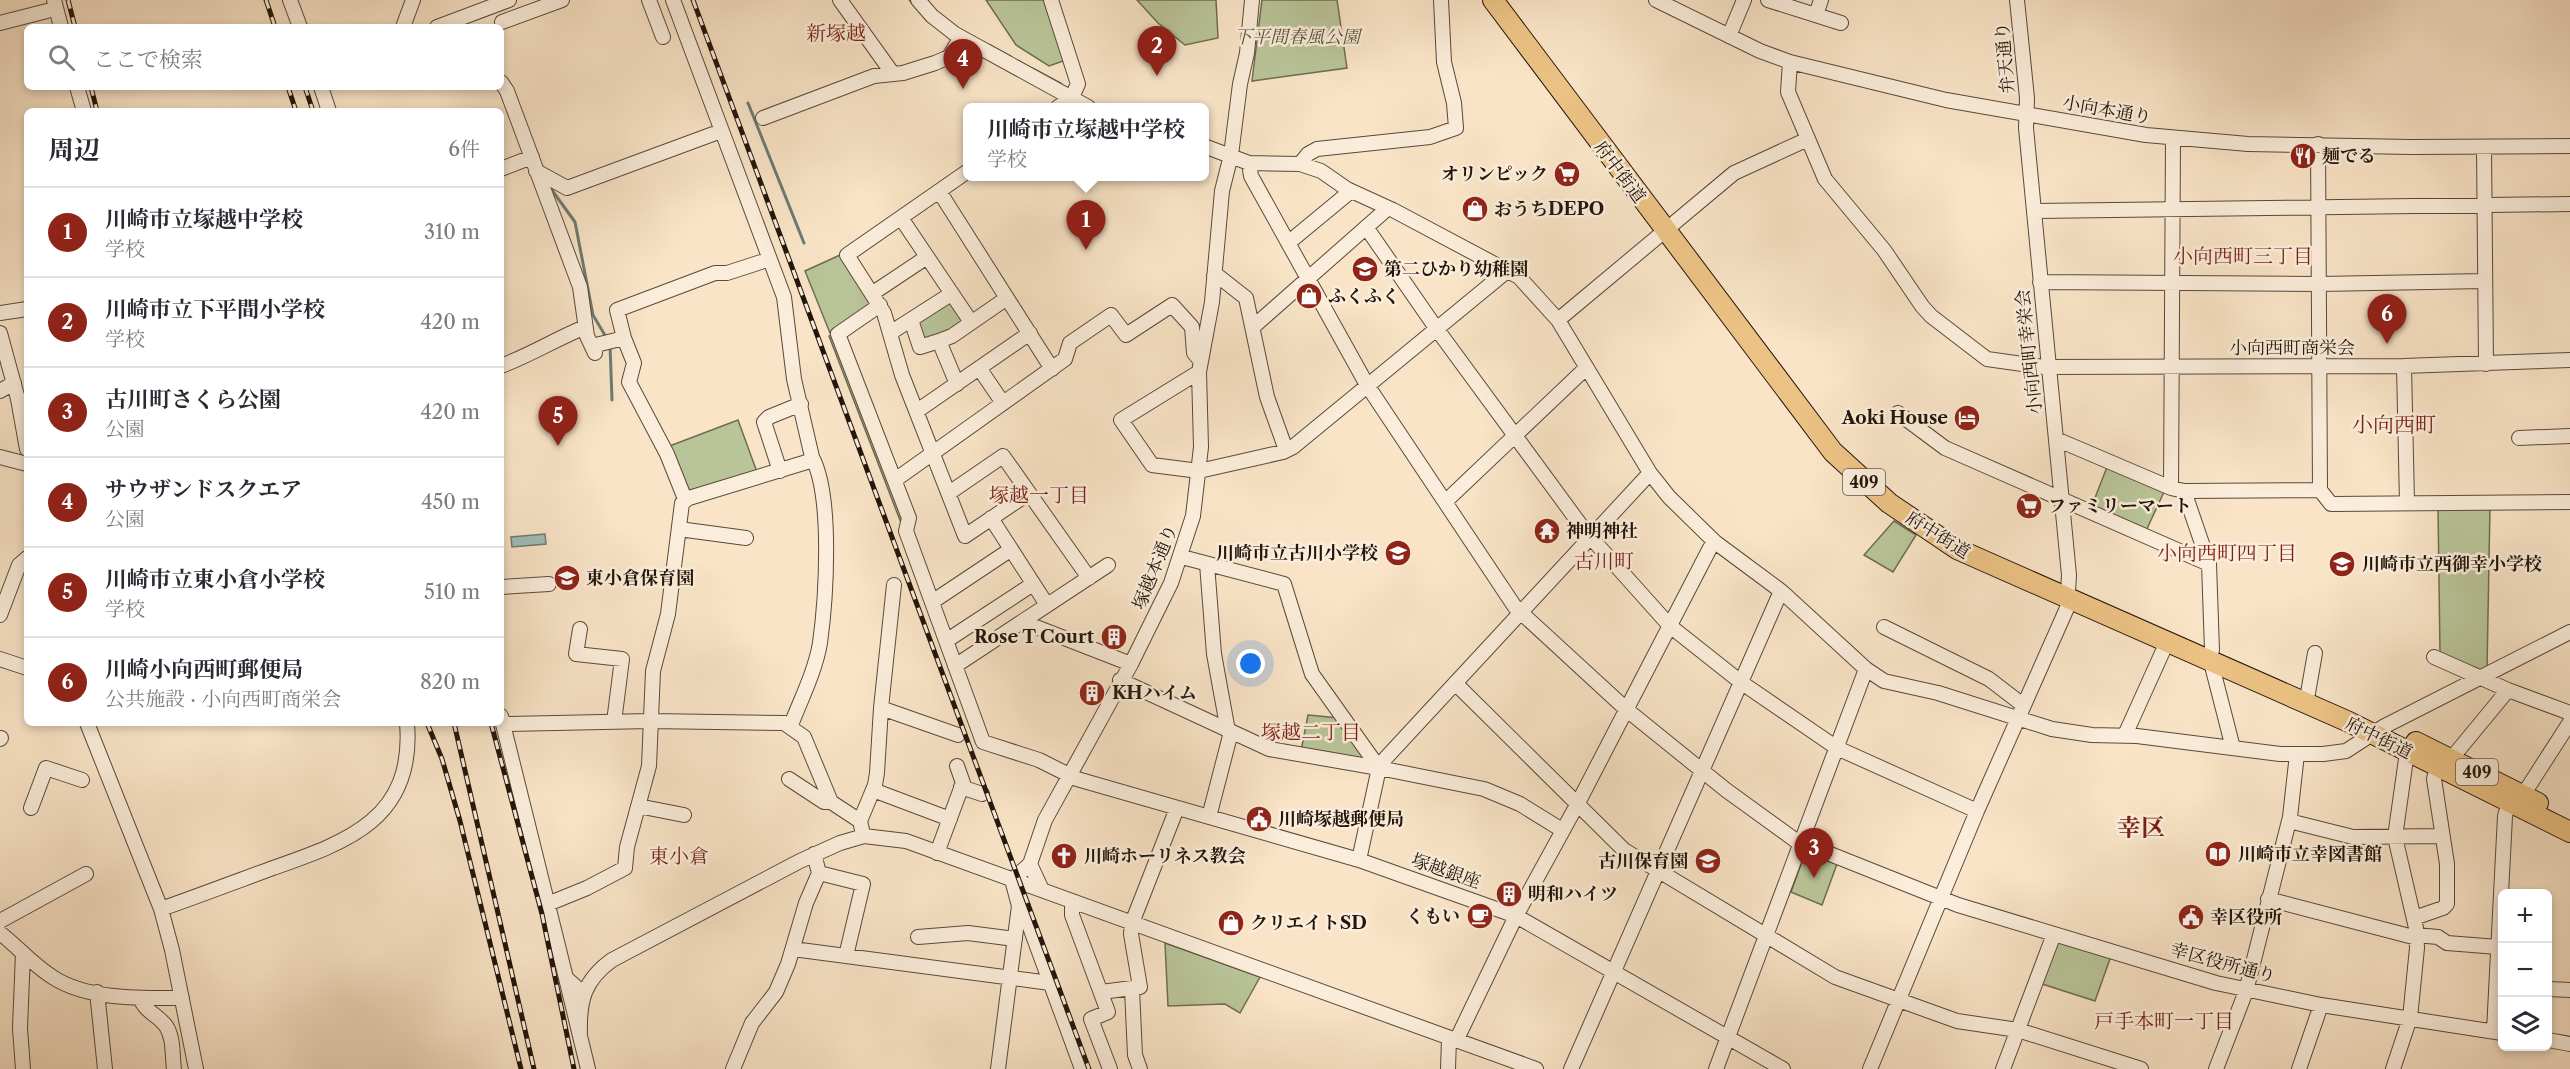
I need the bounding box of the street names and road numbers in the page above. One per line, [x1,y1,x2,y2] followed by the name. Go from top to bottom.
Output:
[1991,21,2019,95] street label: 弁天通り
[2061,91,2153,129] street label: 小向本通り
[1590,137,1650,207] street label: 府中街道
[2011,288,2047,416] street label: 小向西町幸栄会
[2229,337,2355,359] street label: 小向西町商栄会
[1843,469,1885,495] road number: 409
[1902,507,1974,563] street label: 府中街道
[1128,521,1182,613] street label: 塚越本通り
[2342,712,2416,764] street label: 府中街道
[2456,759,2498,785] road number: 409
[1408,849,1484,893] street label: 塚越銀座
[2168,938,2278,988] street label: 幸区役所通り

